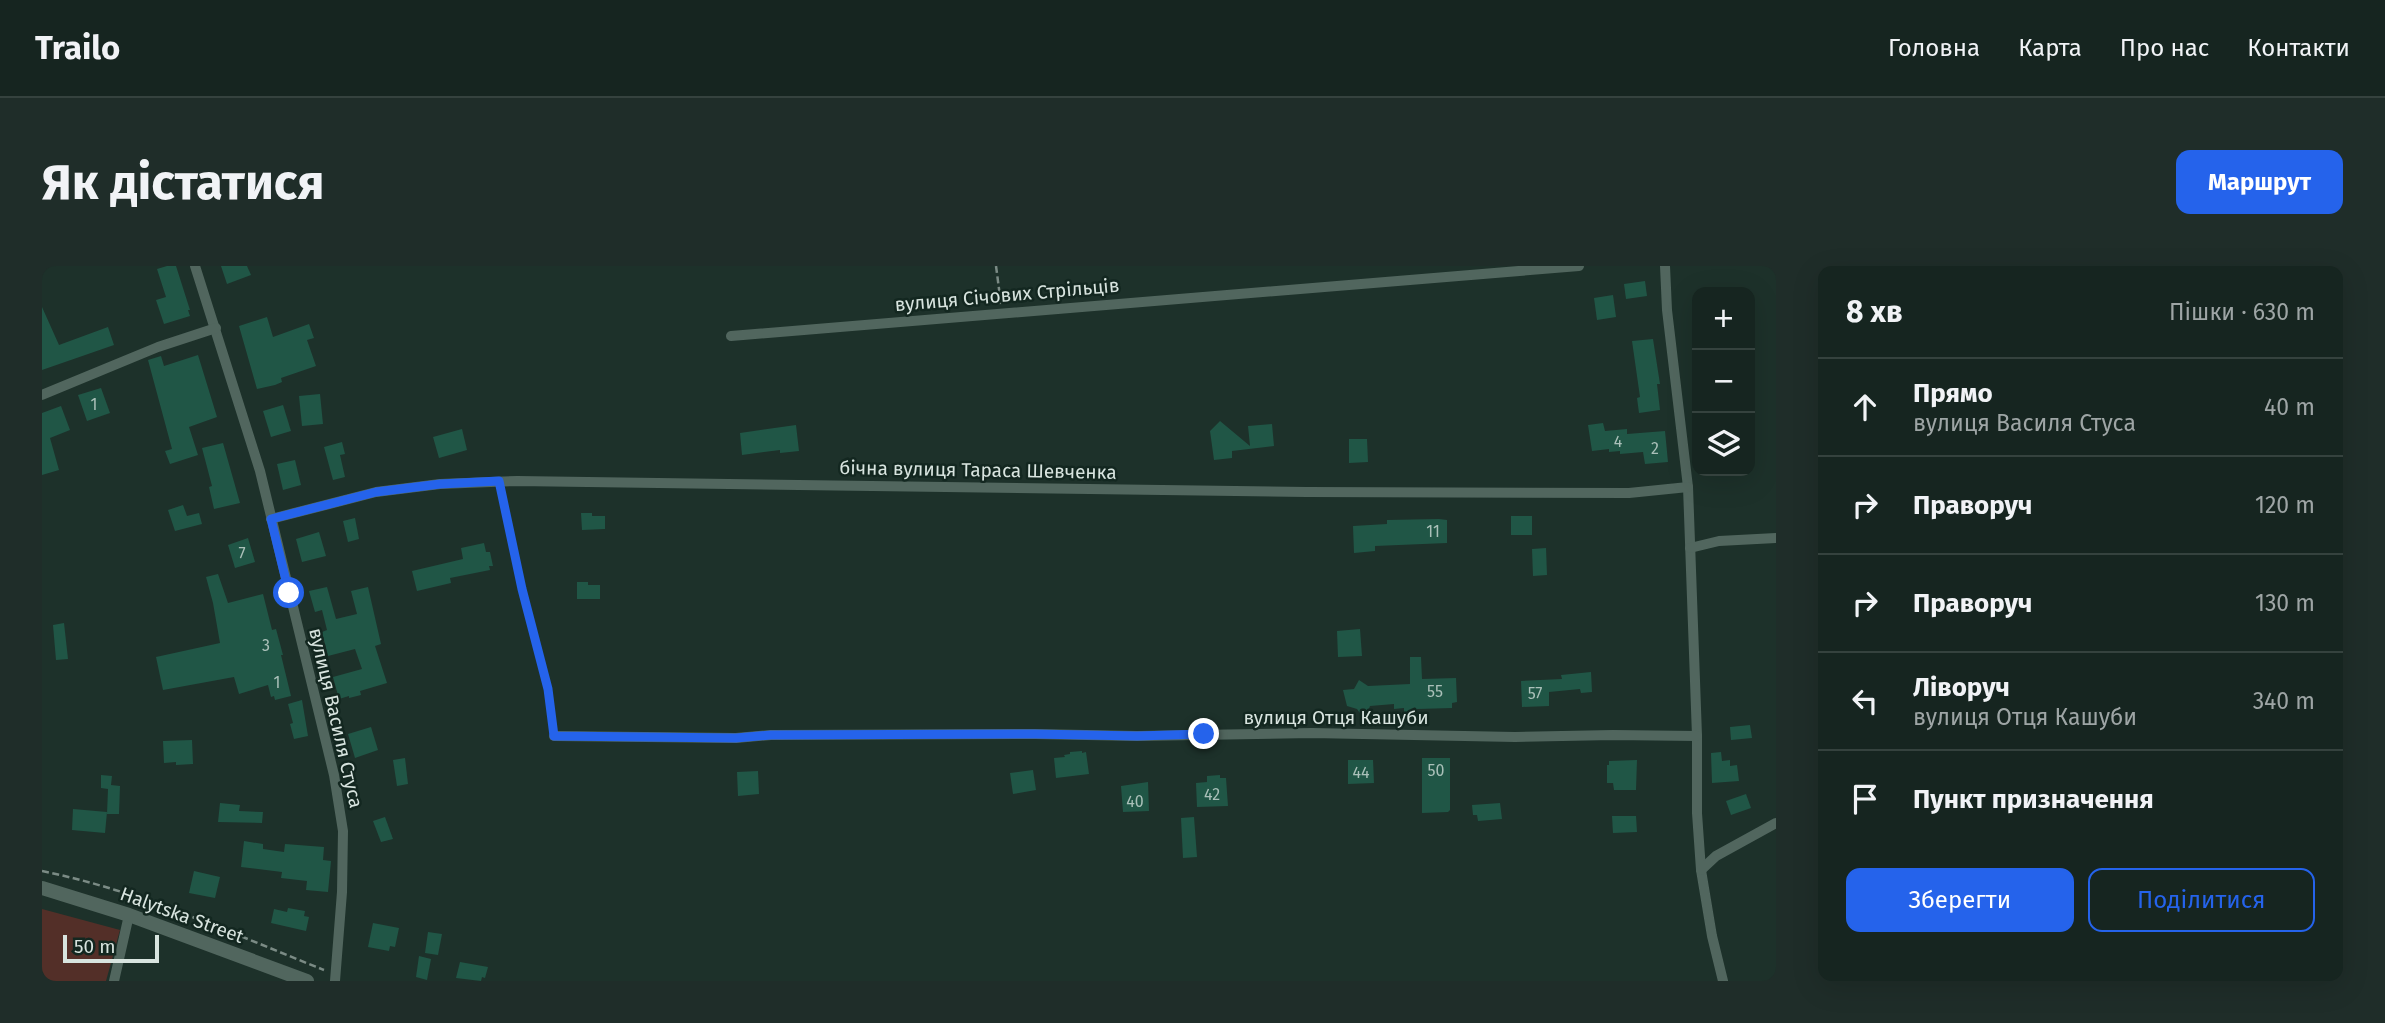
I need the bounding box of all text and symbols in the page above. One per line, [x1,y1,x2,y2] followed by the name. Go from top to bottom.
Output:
[35,28,120,68] text: Trailo
[1888,34,1980,62] text: Головна
[2018,34,2082,62] text: Карта
[2120,34,2209,62] text: Про нас
[2247,34,2350,62] text: Контакти
[2176,150,2343,214] button: Маршрут
[42,153,325,212] text: Як дістатися
[894,274,1120,316] street label: вулиця Січових Стрільців
[1692,287,1755,476] map controls
[1692,287,1755,350] button: +
[1846,294,1903,330] text: 8 хв
[2169,298,2315,326] text: Пішки · 630 m
[1692,350,1755,413] button: −
[1913,378,1993,409] text: Прямо
[1846,388,1884,426] icon: ahead
[2264,393,2315,421] text: 40 m
[91,395,97,414] house number: 1
[1913,409,2136,437] text: вулиця Василя Стуса
[1692,413,1755,476] button: layers
[1614,432,1623,451] house number: 4
[1651,439,1659,458] house number: 2
[839,456,1117,484] street label: бічна вулиця Тараса Шевченка
[1846,486,1884,524] icon: right
[1913,490,2032,521] text: Праворуч
[2255,491,2315,519] text: 120 m
[1426,522,1440,541] house number: 11
[238,544,246,563] house number: 7
[273,577,304,608] route start
[1846,584,1884,622] icon: right
[1913,588,2032,619] text: Праворуч
[2255,589,2315,617] text: 130 m
[304,626,368,810] street label: вулиця Василя Стуса
[262,636,270,655] house number: 3
[1913,672,2010,703] text: Ліворуч
[274,673,280,692] house number: 1
[1427,682,1443,701] house number: 55
[1846,682,1884,720] icon: left
[1528,684,1542,703] house number: 57
[2253,687,2315,715] text: 340 m
[1913,703,2137,731] text: вулиця Отця Кашуби
[1243,706,1429,729] street label: вулиця Отця Кашуби
[1188,718,1219,749] route end
[1428,761,1445,780] house number: 50
[1352,763,1370,782] house number: 44
[1846,780,1884,818] icon: arrive
[1913,784,2154,815] text: Пункт призначення
[1204,785,1220,804] house number: 42
[1126,792,1144,811] house number: 40
[1846,868,2074,932] button: Зберегти
[2088,868,2315,932] button: Поділитися
[117,882,247,948] street label: Halytska Street
[63,932,159,964] scale bar
[74,935,115,958] text: 50 m

